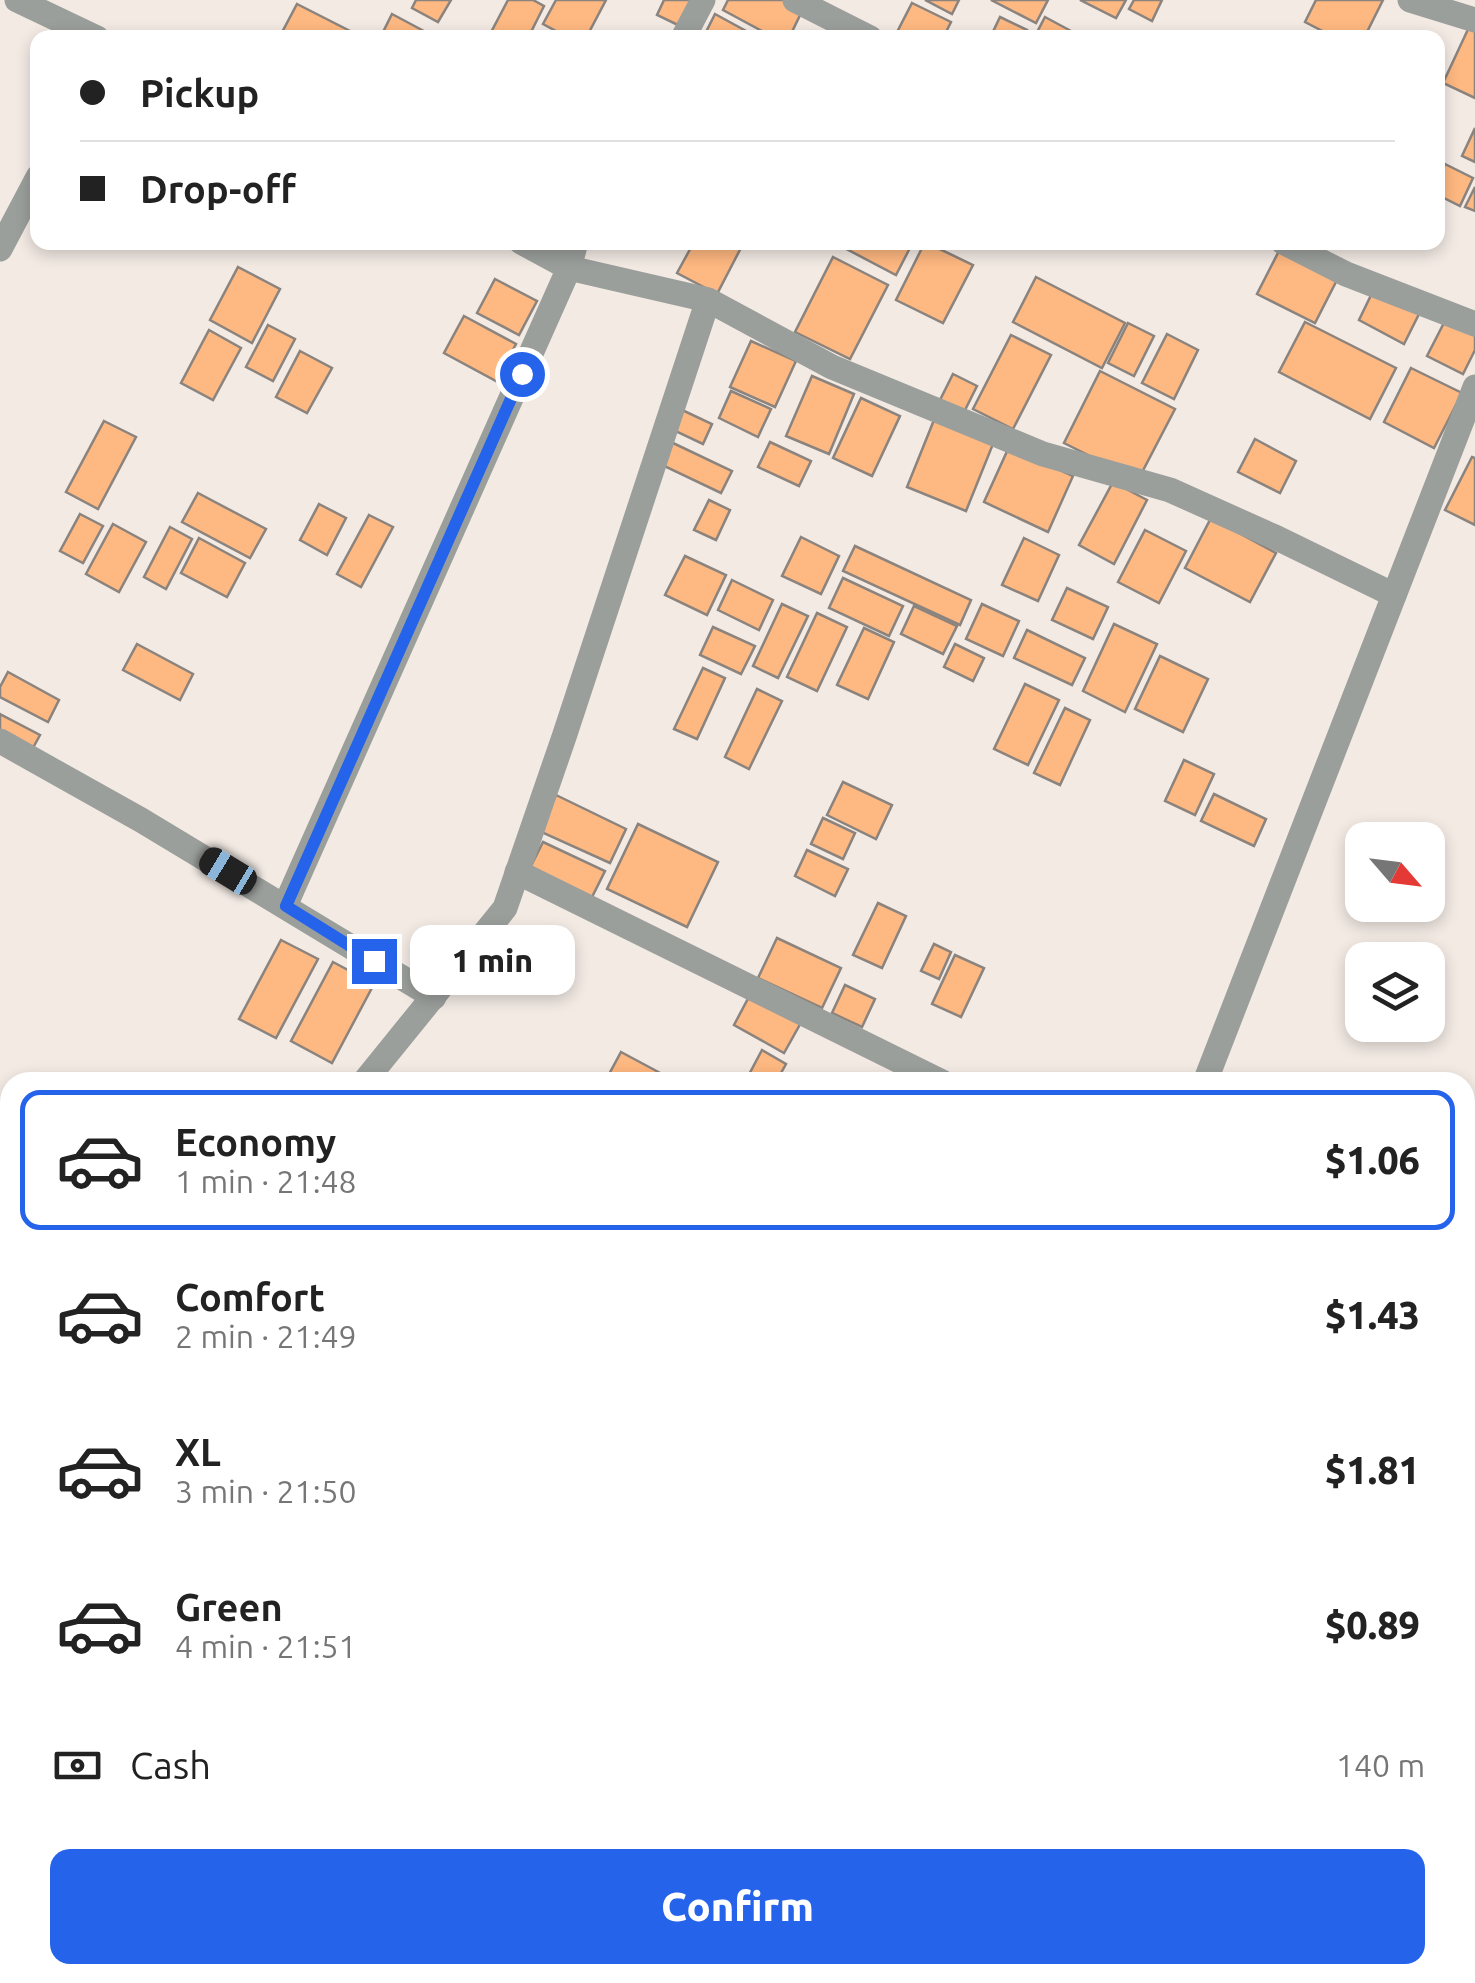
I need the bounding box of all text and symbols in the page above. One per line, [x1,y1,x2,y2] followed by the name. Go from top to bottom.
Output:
[140,72,259,114] text: Pickup
[140,168,296,210] text: Drop-off
[500,352,545,397] route start
[1345,822,1445,922] north arrow
[1345,822,1445,1042] map controls
[195,843,261,899] car
[409,926,574,996] callout: 1 min
[352,939,397,984] route end
[452,942,533,978] text: 1 min
[1345,942,1445,1042] button: layers
[55,1115,145,1205] icon: car
[175,1121,336,1163] text: Economy
[1325,1139,1420,1181] text: $1.06
[175,1163,357,1199] text: 1 min · 21:48
[55,1270,145,1360] icon: car
[175,1276,325,1318] text: Comfort
[1325,1294,1420,1336] text: $1.43
[175,1318,357,1354] text: 2 min · 21:49
[55,1425,145,1515] icon: car
[175,1431,221,1473] text: XL
[1325,1449,1420,1491] text: $1.81
[175,1473,357,1509] text: 3 min · 21:50
[55,1580,145,1670] icon: car
[175,1586,283,1628] text: Green
[1325,1604,1420,1646] text: $0.89
[175,1628,357,1664] text: 4 min · 21:51
[50,1738,105,1793] icon: cash
[130,1744,211,1786] text: Cash
[1336,1747,1425,1783] text: 140 m
[50,1849,1425,1964] button: Confirm

